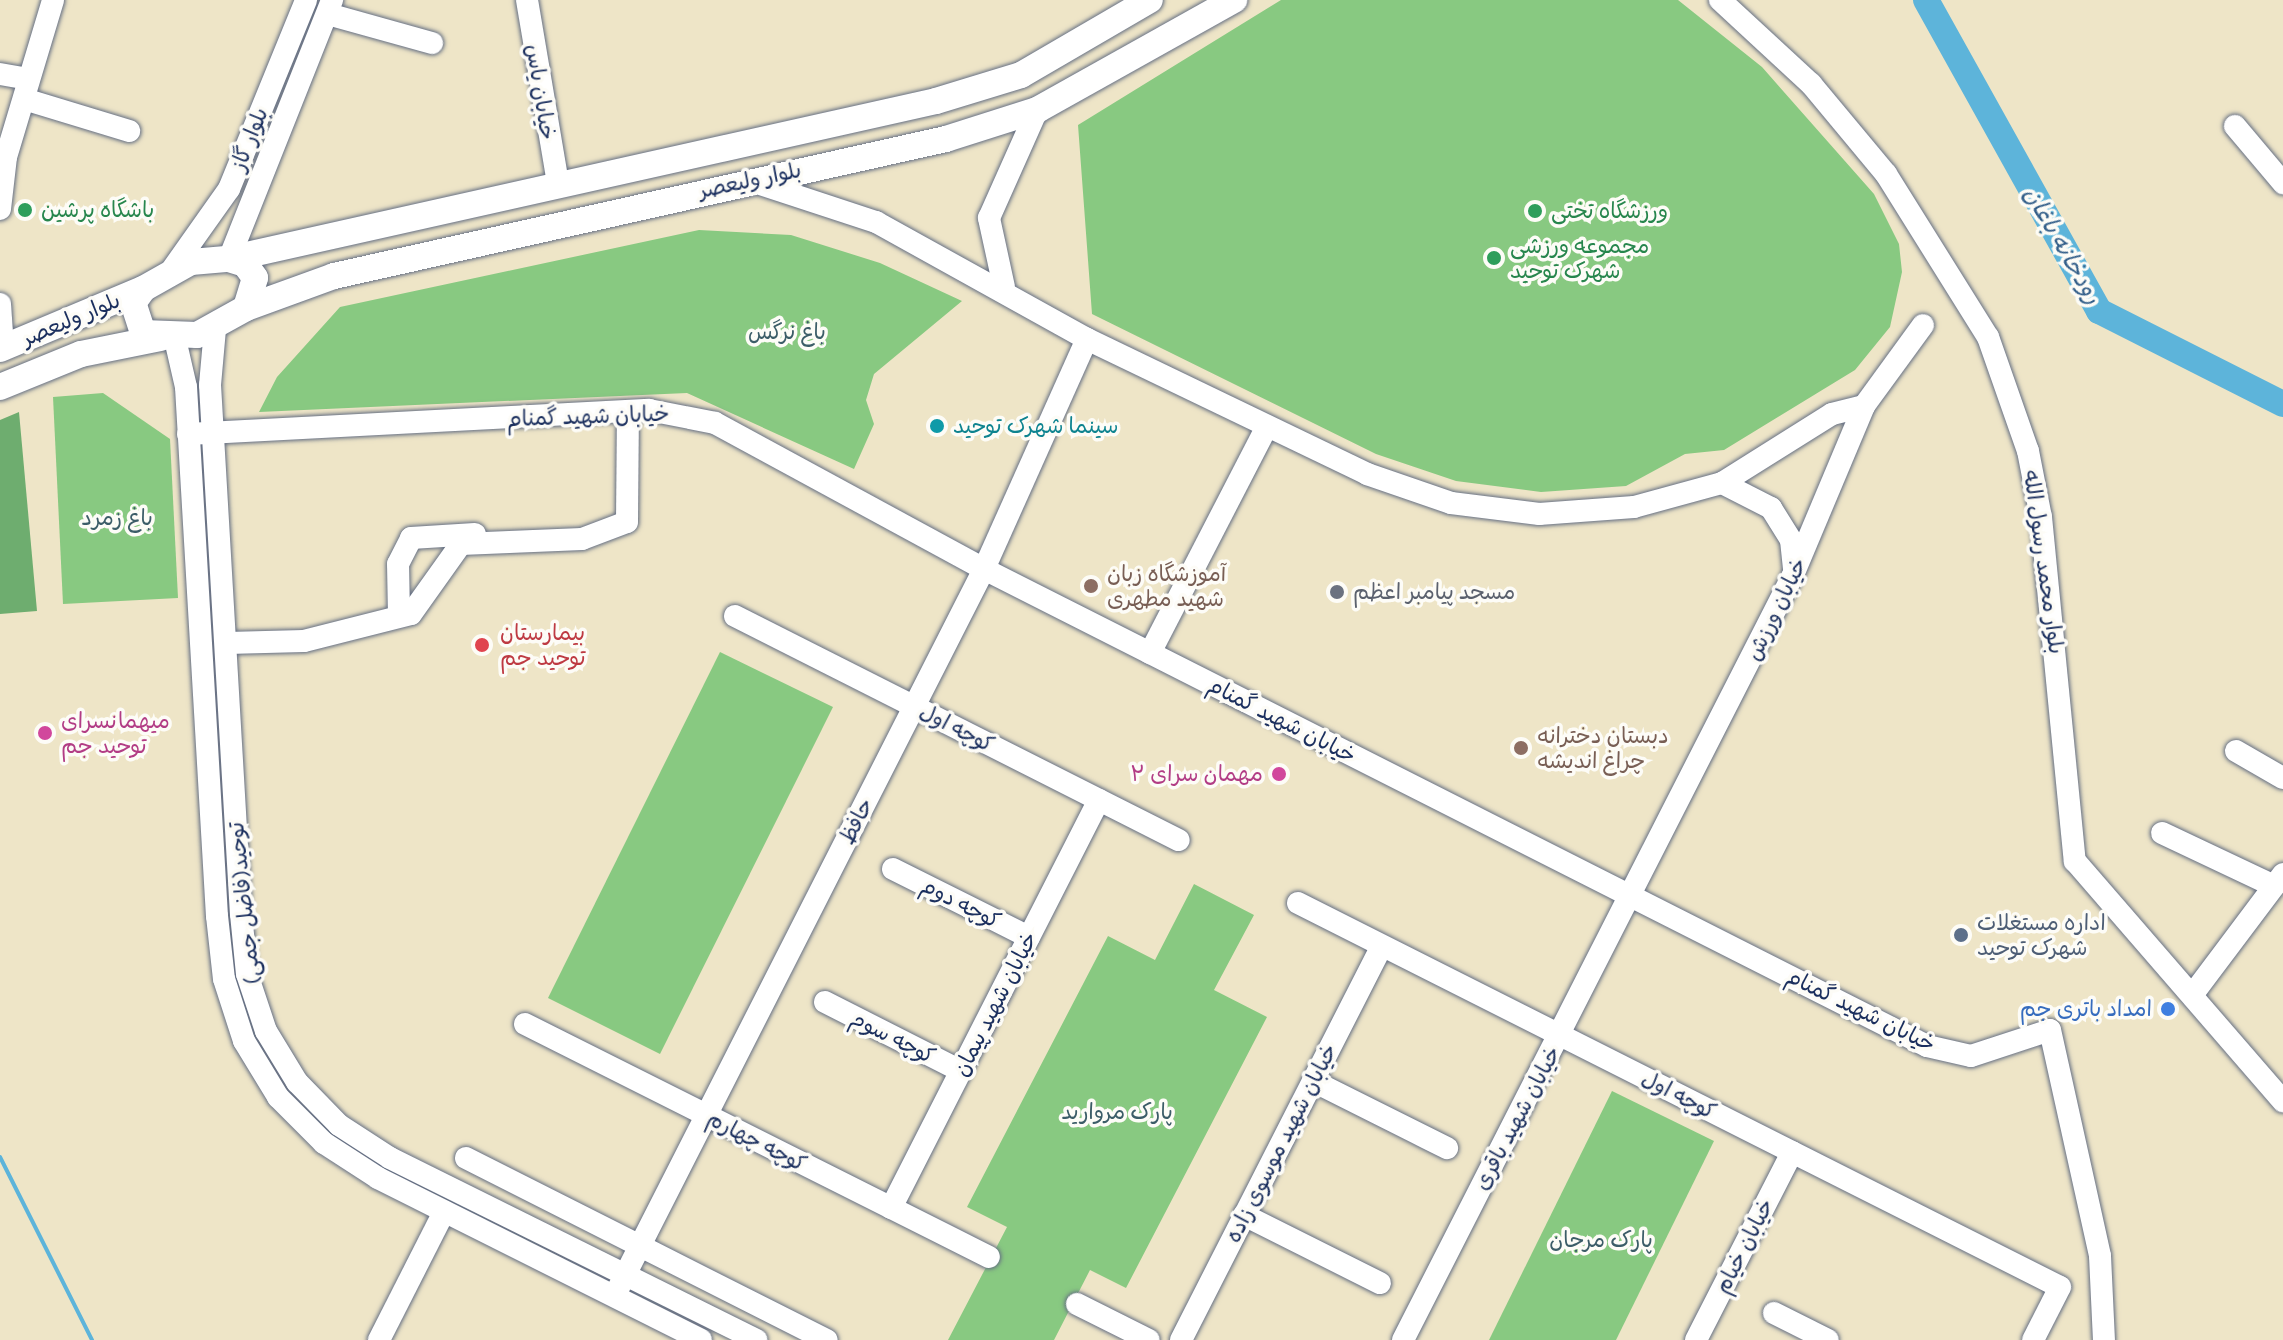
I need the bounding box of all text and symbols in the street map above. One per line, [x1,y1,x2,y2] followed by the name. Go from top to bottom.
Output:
[520,42,562,142] street label: خیابان یاس
[224,103,274,175] street label: بلوار گاز
[696,156,804,204] street label: بلوار ولیعصر
[2018,181,2108,309] water label: رودخانه باغان
[41,197,154,223] place label: باشگاه پرشین
[1551,198,1668,224] place label: ورزشگاه تختی
[16,201,34,219] marker: باشگاه پرشین
[1526,202,1544,220] marker: ورزشگاه تختی
[1510,232,1649,284] place label: مجموعه ورزشی شهرک توحید
[1485,249,1503,267] marker: مجموعه ورزشی شهرک توحید
[18,286,124,352] street label: بلوار ولیعصر
[748,319,826,345] park label: باغ نرگس
[506,400,670,432] street label: خیابان شهید گمنام
[953,413,1119,439] place label: سینما شهرک توحید
[928,417,946,435] marker: سینما شهرک توحید
[2018,468,2070,656] street label: بلوار محمد رسول الله
[81,505,153,531] park label: باغ زمرد
[1740,553,1812,665] street label: خیابان ورزش
[1107,560,1226,612] place label: آموزشگاه زبان شهید مطهری
[1082,577,1100,595] marker: آموزشگاه زبان شهید مطهری
[1353,579,1515,605] place label: مسجد پیامبر اعظم
[1328,583,1346,601] marker: مسجد پیامبر اعظم
[500,619,586,670] place label: بیمارستان توحید جم
[471,634,493,656] marker: بیمارستان توحید جم
[1204,671,1360,769] street label: خیابان شهید گمنام
[915,698,999,758] street label: کوچه اول
[61,707,170,758] place label: میهمانسرای توحید جم
[1537,722,1669,774] place label: دبستان دخترانه چراغ اندیشه
[36,724,54,742] marker: میهمانسرای توحید جم
[1512,739,1530,757] marker: دبستان دخترانه چراغ اندیشه
[1130,761,1263,787] place label: مهمان سرای ۲
[1270,765,1288,783] marker: مهمان سرای ۲
[833,793,879,849] street label: حافظ
[222,821,266,985] street label: توحید(فاضل جمی)
[917,872,1005,934] street label: کوچه دوم
[1977,909,2106,960] place label: اداره مستغلات شهرک توحید
[1952,926,1970,944] marker: اداره مستغلات شهرک توحید
[947,927,1043,1081] street label: خیابان شهید پیمان
[1782,962,1940,1058] street label: خیابان شهید گمنام
[2020,996,2152,1022] place label: امداد باتری جم
[2159,1000,2177,1018] marker: امداد باتری جم
[846,1004,940,1070] street label: کوچه سوم
[1219,1039,1343,1247] street label: خیابان شهید موسوی زاده
[1468,1041,1566,1195] street label: خیابان شهید باقری
[1637,1065,1721,1125] street label: کوچه اول
[1061,1099,1173,1125] park label: پارک مروارید
[703,1105,811,1177] street label: کوچه چهارم
[1709,1194,1779,1298] street label: خیابان خیام
[1549,1227,1653,1253] park label: پارک مرجان

